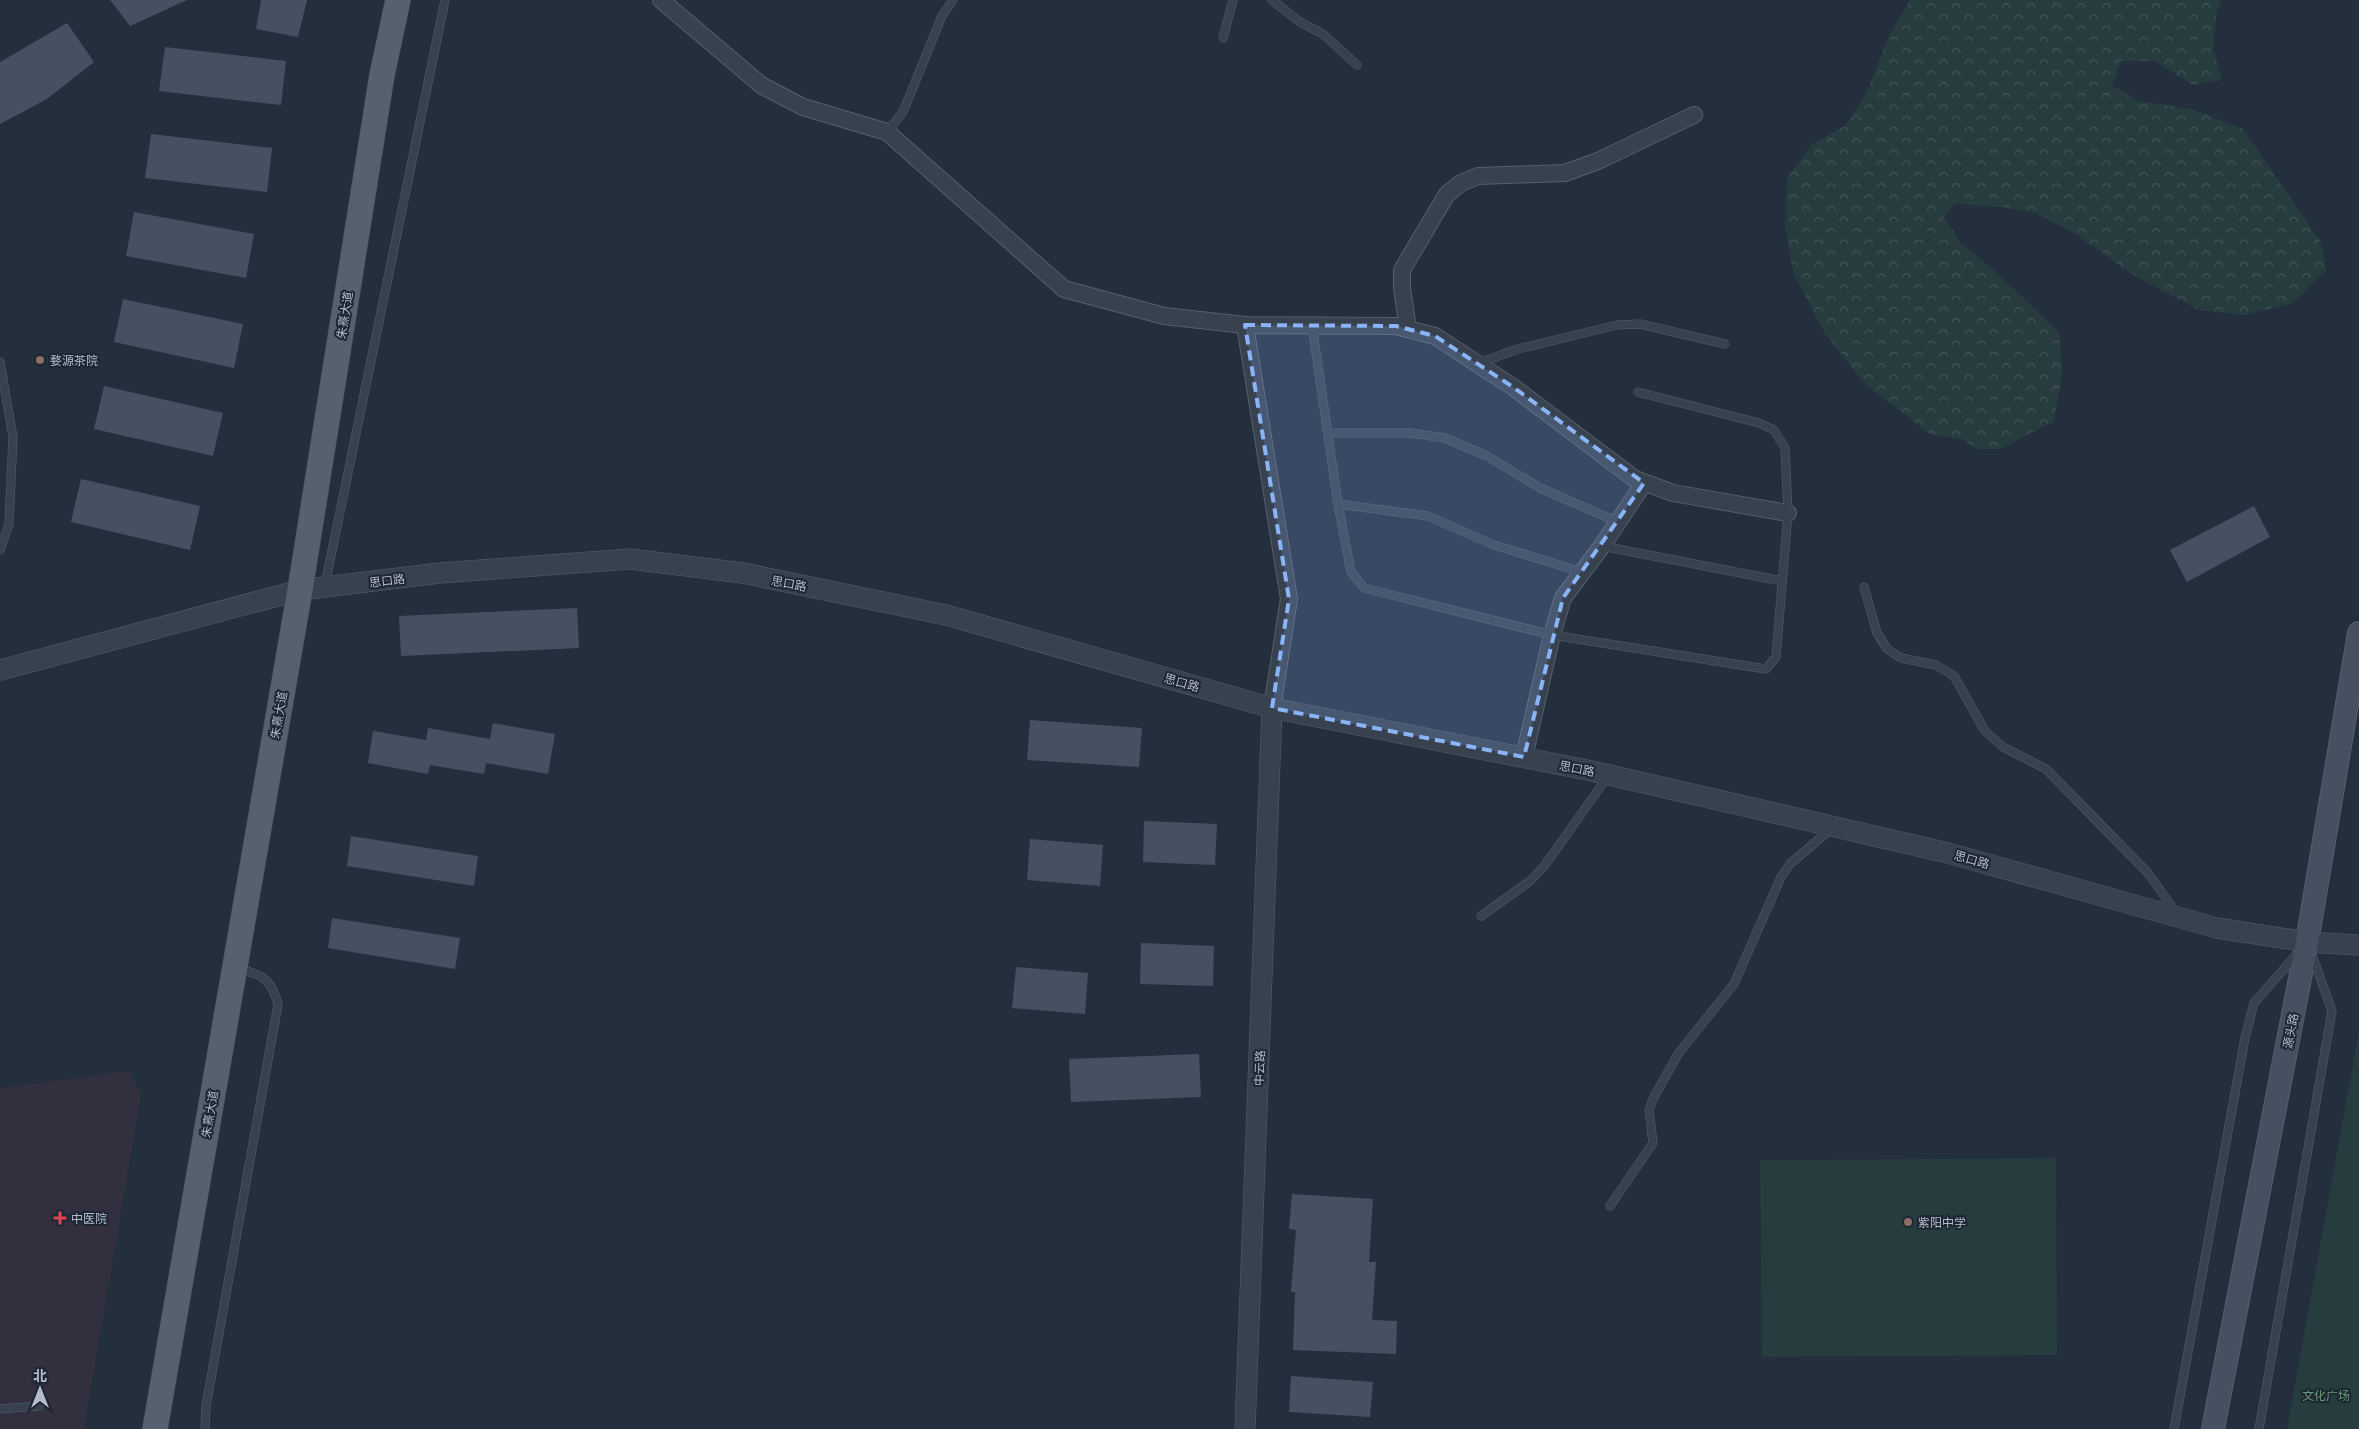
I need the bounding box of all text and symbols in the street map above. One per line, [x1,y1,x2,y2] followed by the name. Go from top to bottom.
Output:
[333,290,355,340] street label: 朱熹大道
[50,353,98,367] place label: 婺源茶院
[34,354,46,366] marker: 婺源茶院
[368,571,406,589] street label: 思口路
[770,573,808,593] street label: 思口路
[1163,670,1201,694] street label: 思口路
[267,690,289,740] street label: 朱熹大道
[1558,758,1596,778] street label: 思口路
[1953,847,1991,871] street label: 思口路
[2280,1012,2300,1050] street label: 源头路
[1251,1050,1267,1086] street label: 中云路
[198,1089,220,1139] street label: 朱熹大道
[53,1211,67,1225] marker: 中医院
[71,1211,107,1225] place label: 中医院
[1918,1215,1966,1229] place label: 紫阳中学
[1902,1216,1914,1228] marker: 紫阳中学
[15,1364,65,1414] north arrow
[33,1367,47,1384] text: 北
[2302,1388,2350,1402] park label: 文化广场

